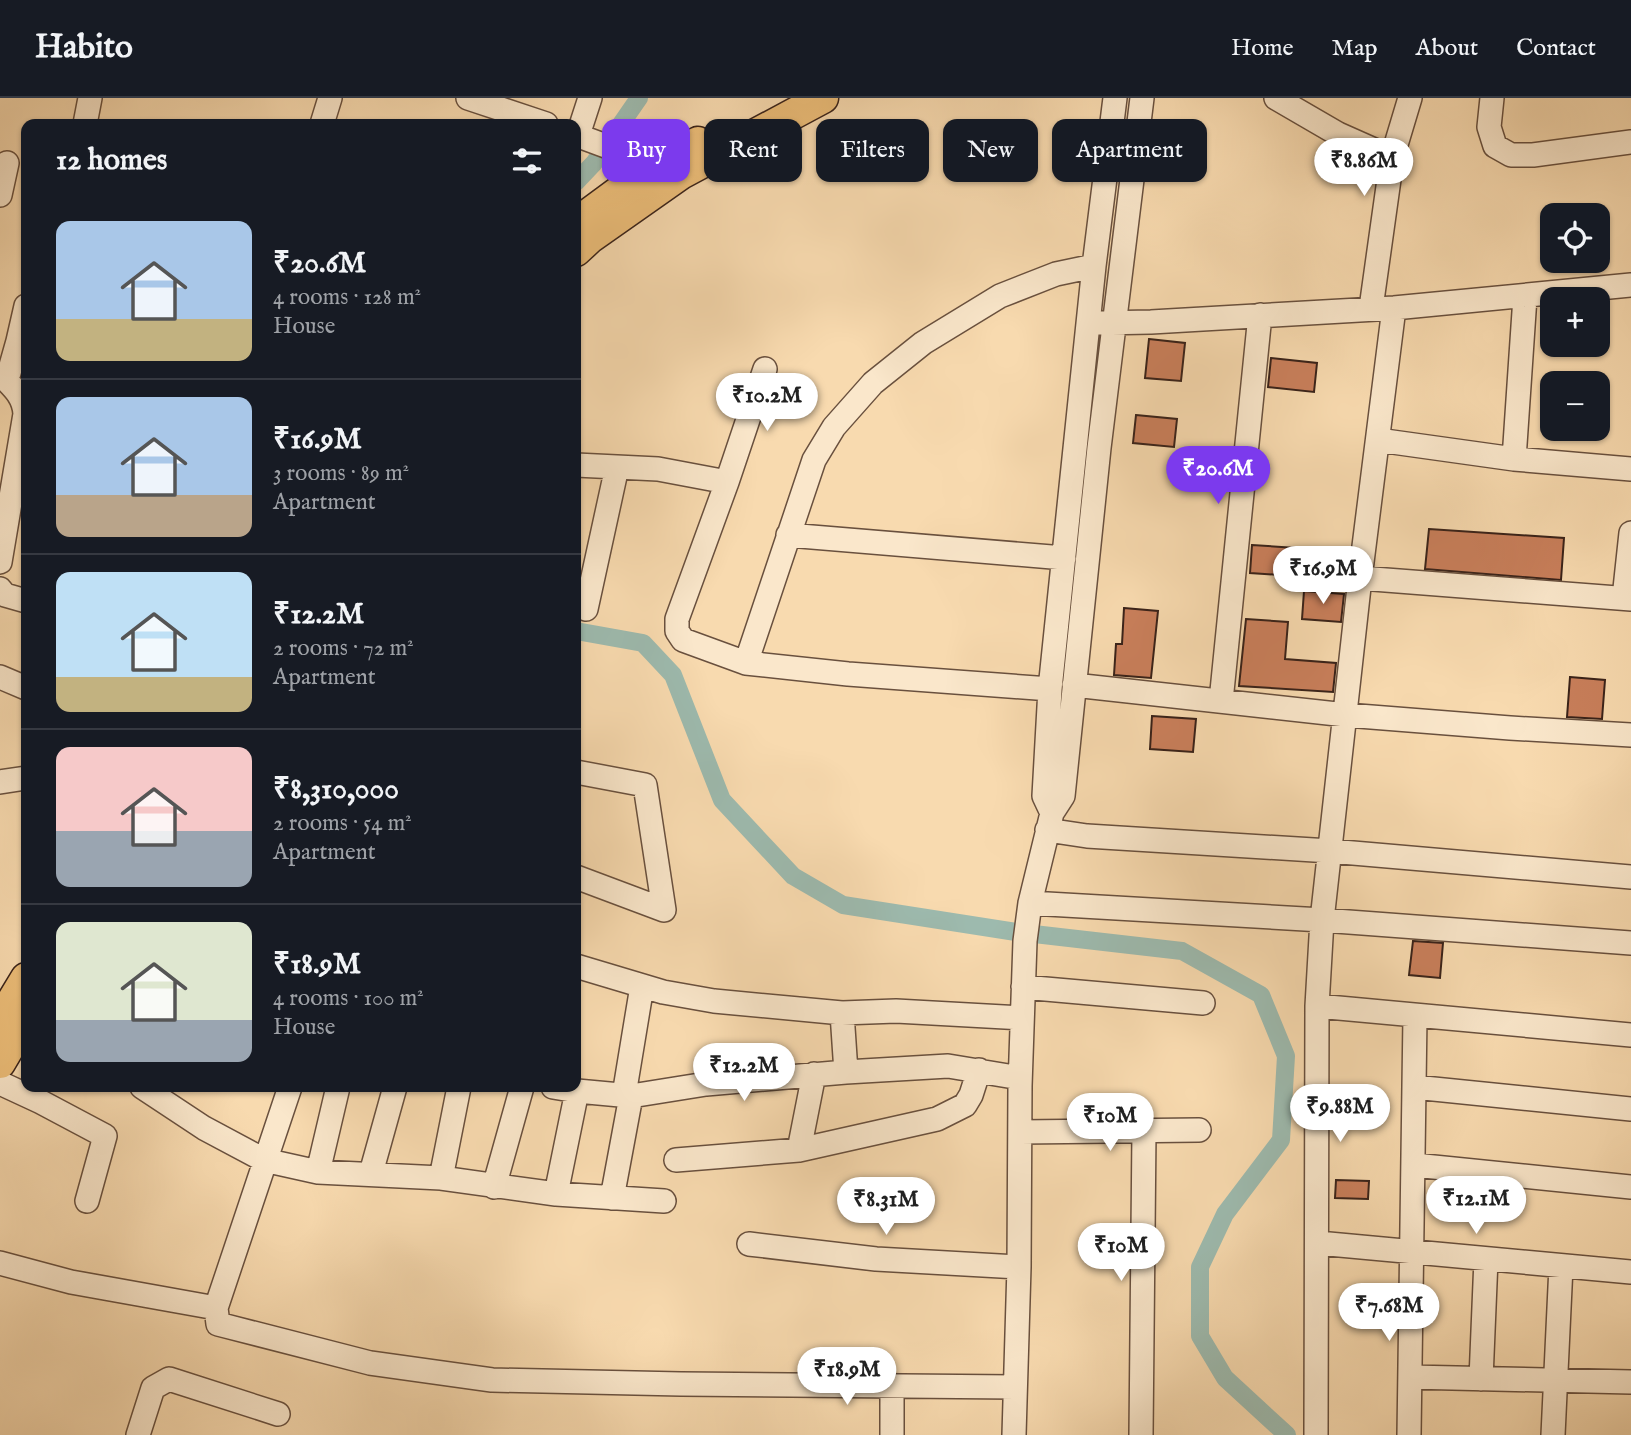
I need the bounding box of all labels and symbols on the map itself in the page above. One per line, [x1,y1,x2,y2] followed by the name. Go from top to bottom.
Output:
[1307,139,1421,198] pin: ₹8.86M
[710,374,824,433] pin: ₹10.2M
[1161,446,1275,506] pin: ₹20.6M
[1266,546,1380,606] pin: ₹16.9M
[687,1044,801,1103] pin: ₹12.2M
[1283,1084,1397,1144] pin: ₹9.88M
[1069,1094,1151,1153] pin: ₹10M
[1419,1176,1533,1236] pin: ₹12.1M
[829,1178,943,1237] pin: ₹8.31M
[1080,1224,1162,1283] pin: ₹10M
[1332,1284,1446,1343] pin: ₹7.68M
[790,1348,904,1407] pin: ₹18.9M

